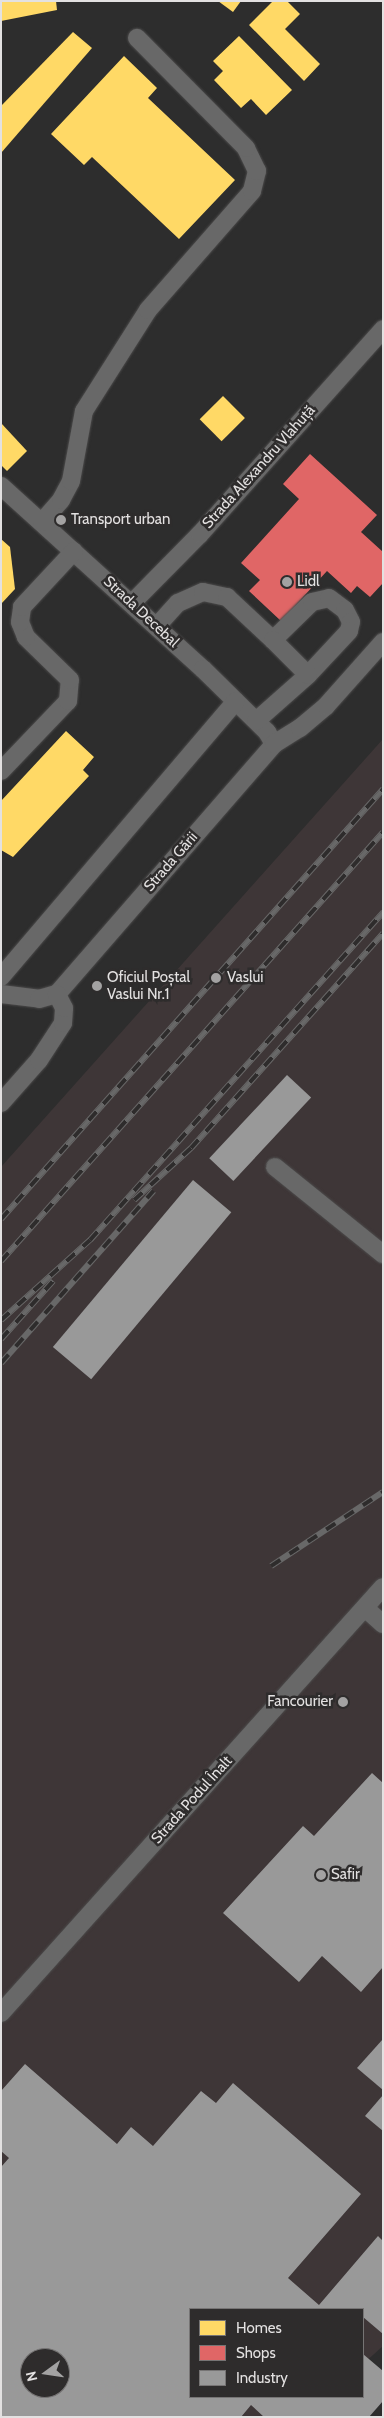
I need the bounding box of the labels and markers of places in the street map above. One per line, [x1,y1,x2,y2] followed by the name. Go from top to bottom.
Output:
[71,511,170,529] place label: Transport urban
[55,514,67,526] marker: Transport urban
[297,573,320,591] place label: Lidl
[281,576,293,588] marker: Lidl
[107,968,190,1003] place label: Oficiul Poștal Vaslui Nr.1
[227,969,264,987] place label: Vaslui
[209,971,223,985] marker: Vaslui
[91,980,103,992] marker: Oficiul Poștal Vaslui Nr.1
[267,1693,333,1711] place label: Fancourier
[337,1696,349,1708] marker: Fancourier
[331,1866,360,1884] place label: Safir
[315,1869,327,1881] marker: Safir

